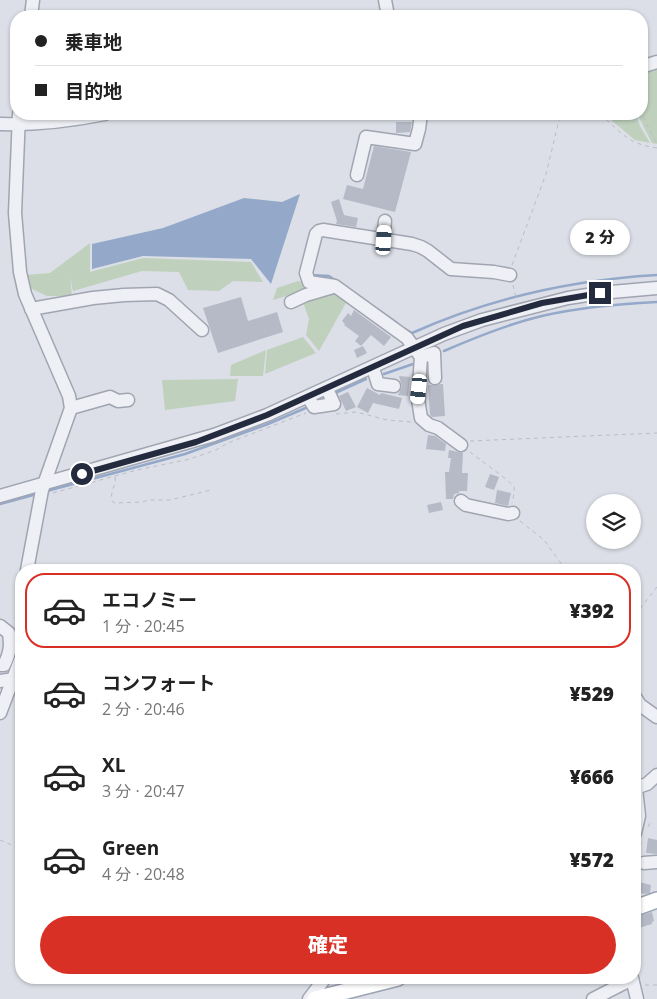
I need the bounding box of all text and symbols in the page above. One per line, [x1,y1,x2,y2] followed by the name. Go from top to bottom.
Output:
[65,29,122,55] text: 乗車地
[65,78,122,104] text: 目的地
[570,220,630,256] callout: 2 分
[375,225,392,255] car
[585,226,615,248] text: 2 分
[589,282,611,304] route end
[409,373,428,405] car
[71,463,93,485] route start
[586,494,641,549] map controls
[586,494,641,549] button: layers
[102,587,197,613] text: エコノミー
[42,588,87,633] icon: car
[569,598,614,624] text: ¥392
[102,615,185,637] text: 1 分 · 20:45
[102,670,215,696] text: コンフォート
[42,671,87,716] icon: car
[569,681,614,707] text: ¥529
[102,698,185,720] text: 2 分 · 20:46
[102,752,125,778] text: XL
[42,754,87,799] icon: car
[569,764,614,790] text: ¥666
[102,780,185,802] text: 3 分 · 20:47
[102,835,159,861] text: Green
[42,837,87,882] icon: car
[569,847,614,873] text: ¥572
[102,863,185,885] text: 4 分 · 20:48
[40,916,616,974] button: 確定

